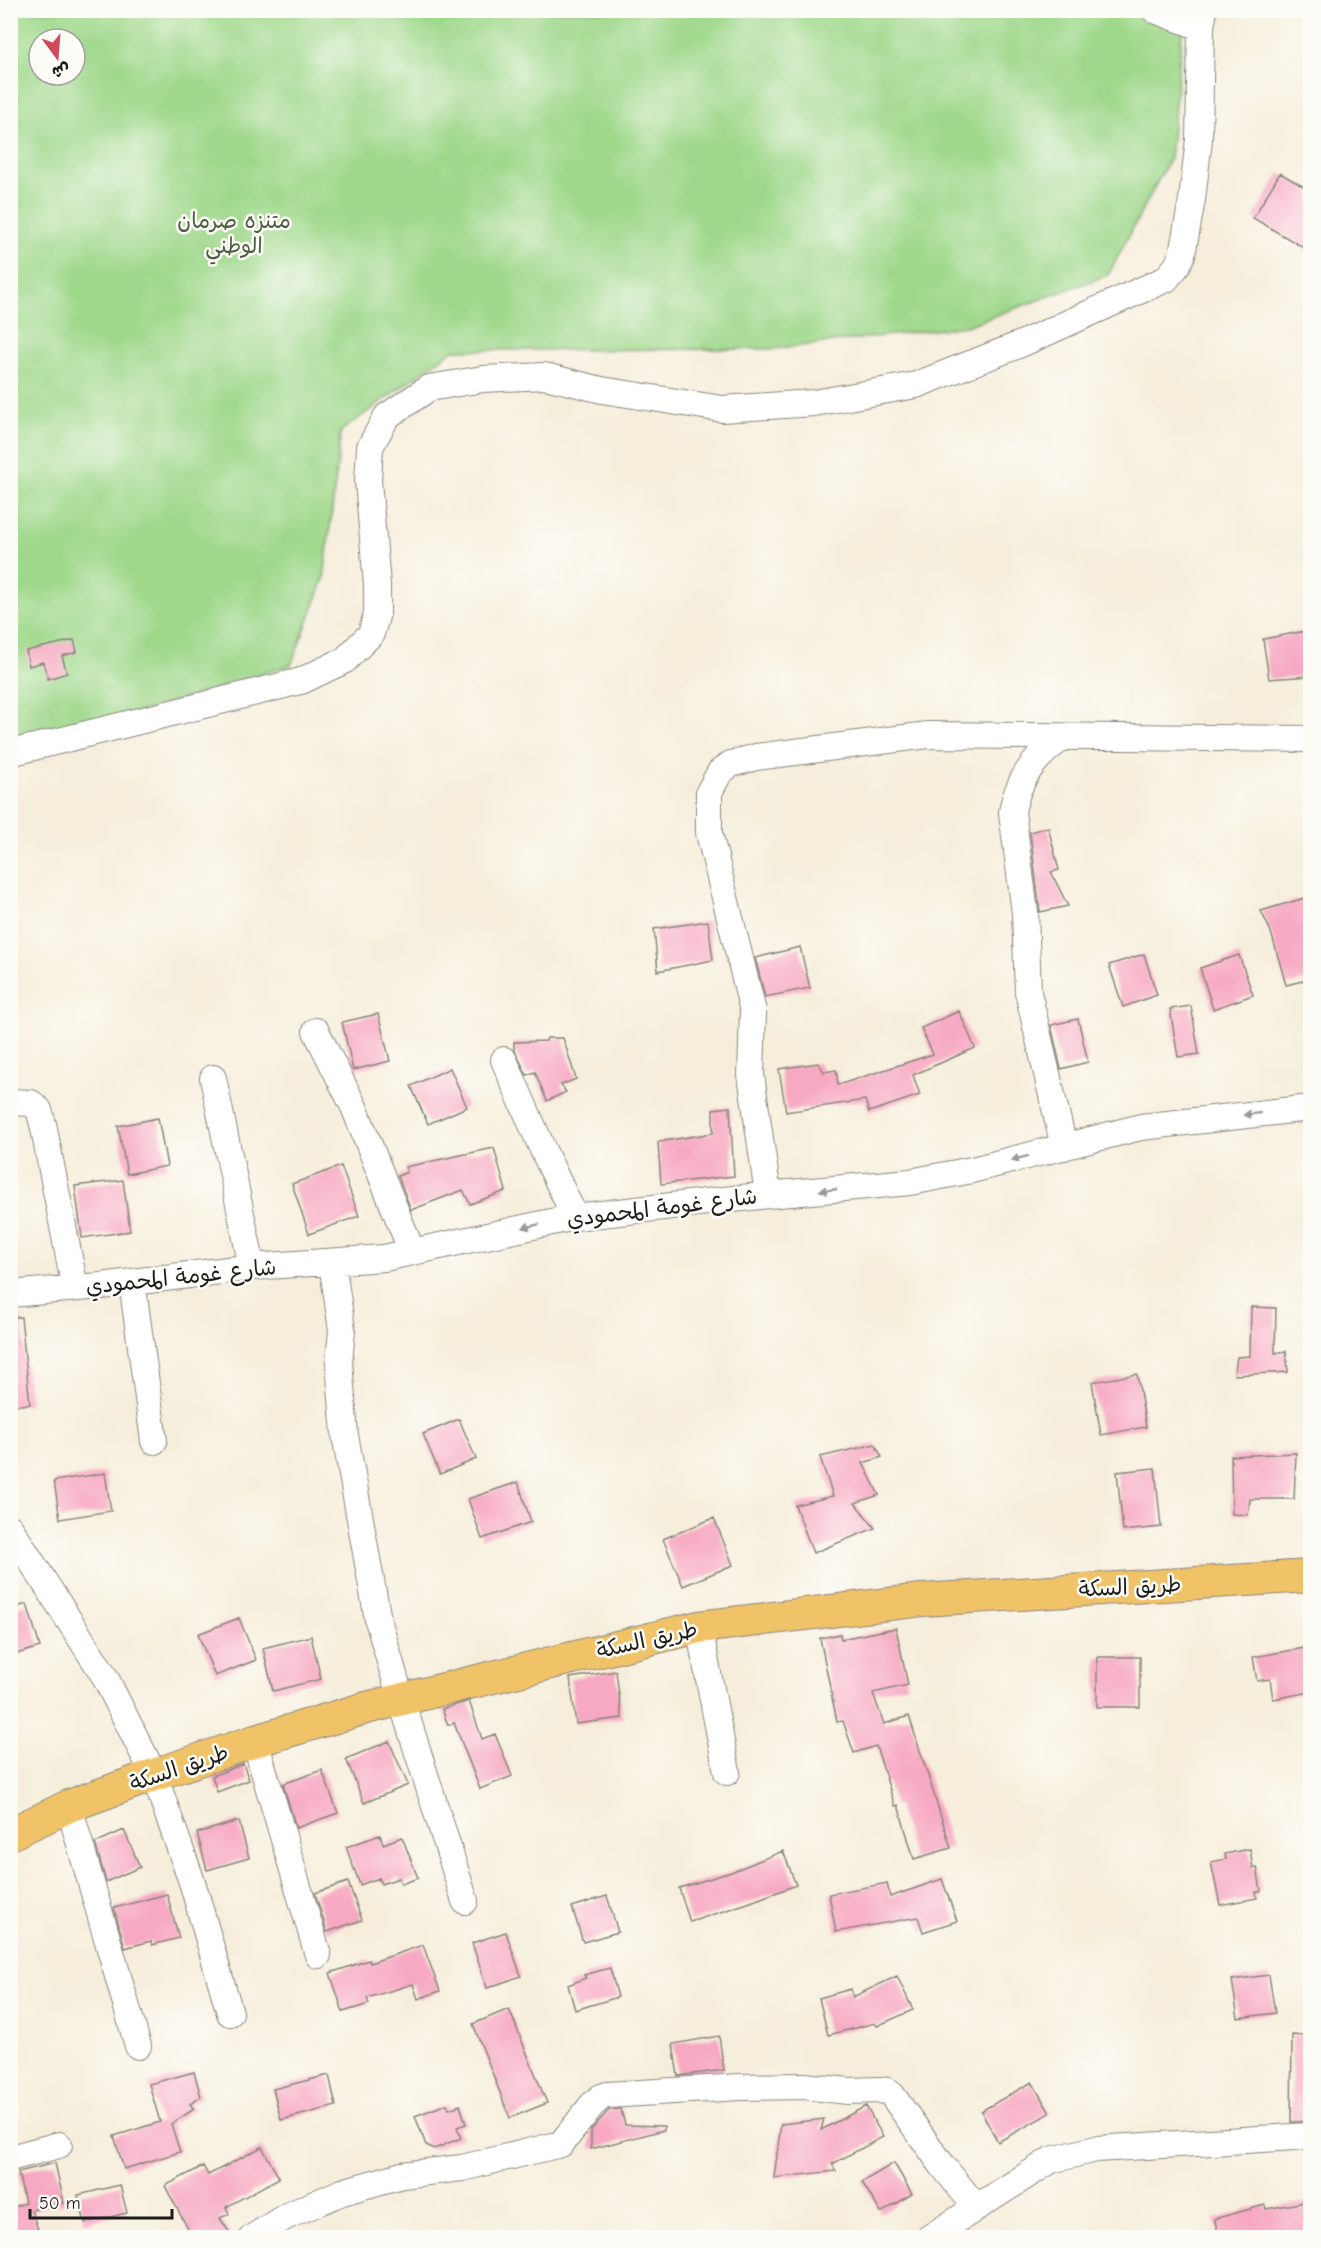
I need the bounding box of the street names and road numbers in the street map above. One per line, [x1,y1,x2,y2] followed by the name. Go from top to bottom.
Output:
[565,1183,759,1236] street label: شارع غومة المحمودي
[84,1254,278,1303] street label: شارع غومة المحمودي
[1078,1571,1182,1603] street label: طريق السكة
[594,1616,700,1664] street label: طريق السكة
[126,1739,232,1797] street label: طريق السكة

